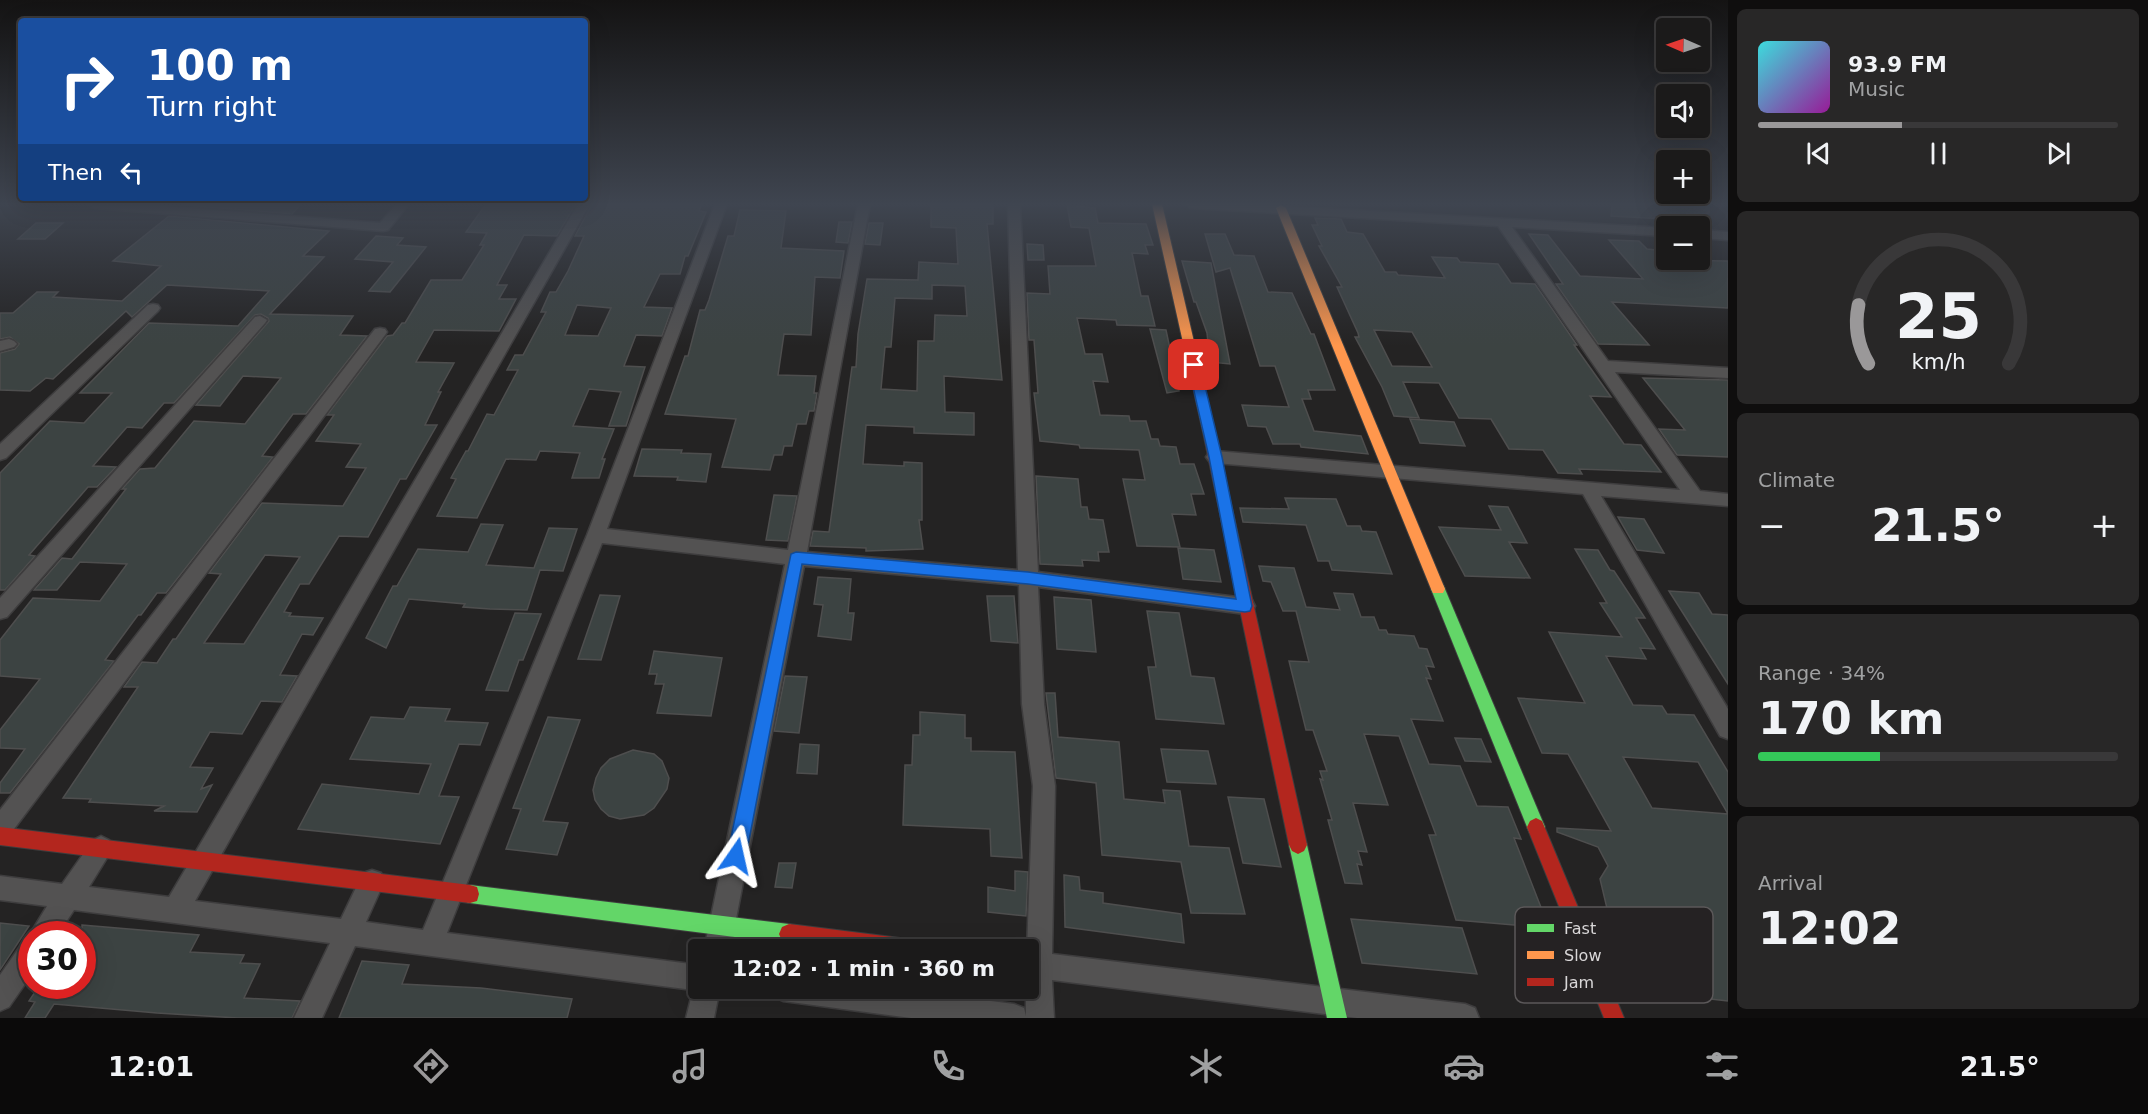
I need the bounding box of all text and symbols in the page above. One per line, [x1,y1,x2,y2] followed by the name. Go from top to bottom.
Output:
[1656,18,1710,72] north arrow
[1656,18,1710,270] map controls
[147,41,293,90] text: 100 m
[48,42,126,120] icon: right
[1848,52,1947,77] text: 93.9 FM
[1848,77,1905,101] text: Music
[1656,84,1710,138] button: sound
[147,91,276,122] text: Turn right
[1802,137,1835,170] icon: previous
[1922,137,1955,170] icon: pause
[2042,137,2075,170] icon: next
[1656,150,1710,204] button: +
[115,156,148,189] icon: left
[48,160,103,185] text: Then
[1656,216,1710,270] button: −
[1895,280,1981,353] text: 25
[1168,339,1219,390] pin
[1177,348,1210,381] icon: arrive
[1911,350,1965,375] text: km/h
[1758,468,1835,492] text: Climate
[1871,499,2005,552] text: 21.5°
[1758,506,1786,545] text: −
[2090,506,2118,545] text: +
[1758,661,1885,685] text: Range · 34%
[1758,692,1944,745] text: 170 km
[704,824,768,888] position arrow
[1758,871,1823,895] text: Arrival
[1758,902,1901,955] text: 12:02
[1515,907,1713,1003] legend
[1564,919,1596,938] text: Fast
[18,921,96,999] speed limit sign: 30
[1564,946,1601,965] text: Slow
[732,956,995,981] text: 12:02 · 1 min · 360 m
[1563,973,1594,992] text: Jam
[410,1045,452,1087] icon: directions
[669,1045,711,1087] icon: music
[927,1045,969,1087] icon: phone
[1185,1045,1227,1087] icon: climate
[1443,1045,1485,1087] icon: car
[1701,1045,1743,1087] icon: filters
[108,1051,194,1082] text: 12:01
[1960,1051,2040,1082] text: 21.5°

